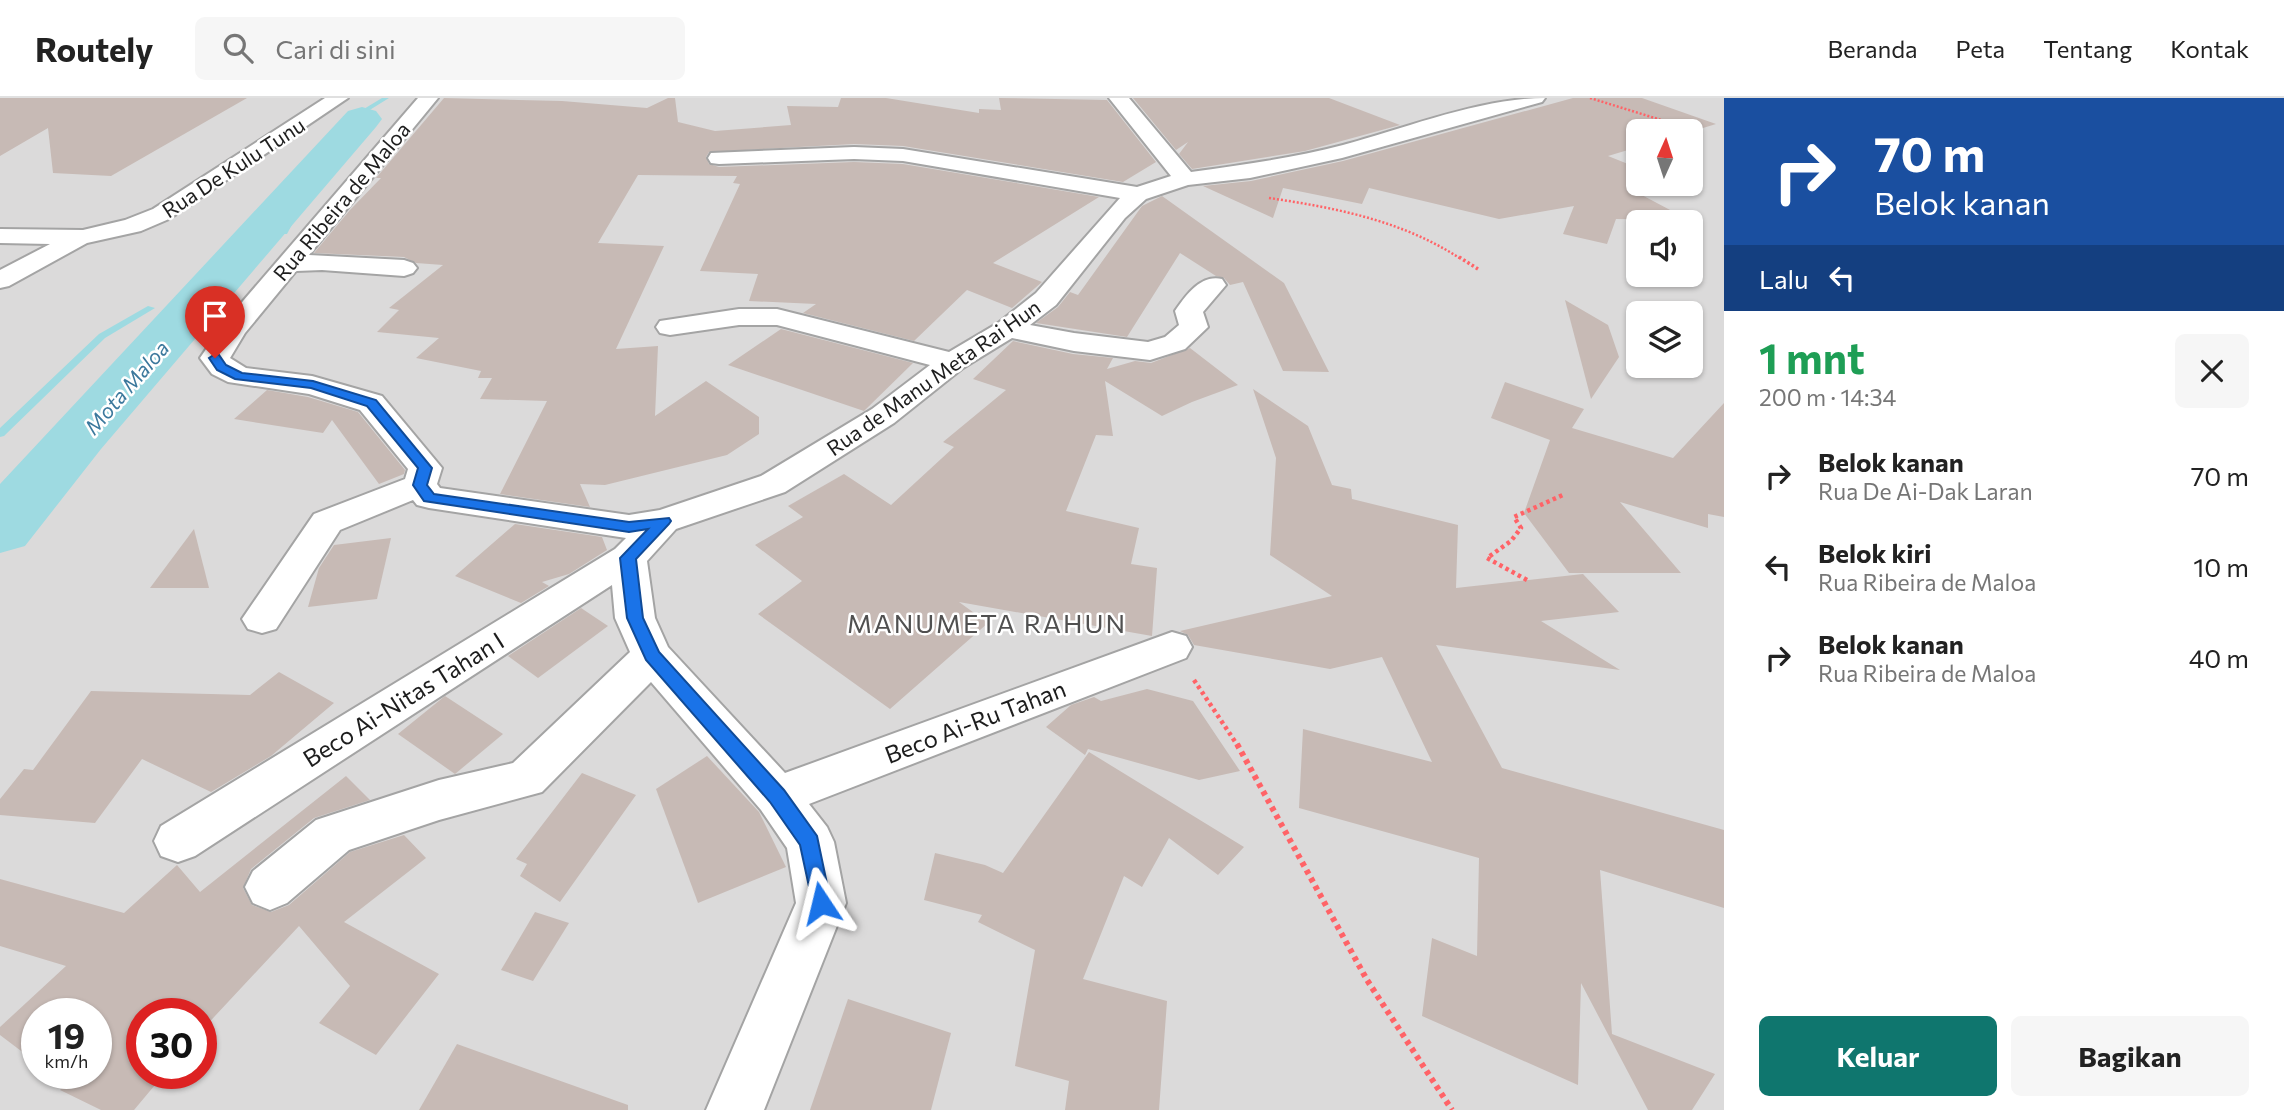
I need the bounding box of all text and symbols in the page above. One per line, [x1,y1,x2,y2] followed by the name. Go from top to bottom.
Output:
[195,17,685,80] search box
[35,28,153,69] text: Routely
[219,29,257,67] icon: search
[275,33,396,64] text: Cari di sini
[1827,34,1918,63] text: Beranda
[1956,34,2005,63] text: Peta
[2043,34,2132,63] text: Tentang
[2170,34,2249,63] text: Kontak
[157,112,309,222] street label: Rua De Kulu Tunu
[267,117,415,285] street label: Rua Ribeira de Maloa
[1626,119,1703,196] north arrow
[1626,119,1703,378] map controls
[1874,122,1985,182] text: 70 m
[1759,126,1850,217] icon: right
[1874,182,2050,222] text: Belok kanan
[1626,210,1703,287] button: sound
[1823,259,1861,297] icon: left
[1759,263,1809,294] text: Lalu
[185,286,245,358] pin
[821,294,1045,460] street label: Rua de Manu Meta Rai Hun
[196,297,234,335] icon: arrive
[1626,301,1703,378] button: layers
[1759,331,1865,383] text: 1 mnt
[2175,334,2249,408] button: close
[79,335,173,439] water label: Mota Maloa
[1759,383,1896,411] text: 200 m · 14:34
[1818,446,1964,477] text: Belok kanan
[1759,457,1797,495] icon: right
[2191,460,2249,491] text: 70 m
[1818,477,2033,505] text: Rua De Ai-Dak Laran
[1818,537,1932,568] text: Belok kiri
[1759,548,1797,586] icon: left
[2193,551,2249,582] text: 10 m
[1818,568,2036,596] text: Rua Ribeira de Maloa
[847,607,1127,638] district label: MANUMETA RAHUN
[297,625,509,773] street label: Beco Ai-Nitas Tahan I
[1818,628,1964,659] text: Belok kanan
[1759,639,1797,677] icon: right
[2189,642,2249,673] text: 40 m
[1818,659,2036,687] text: Rua Ribeira de Maloa
[880,673,1070,769] street label: Beco Ai-Ru Tahan
[784,866,858,940] position arrow
[126,998,217,1089] speed limit sign: 30
[48,1013,85,1056] text: 19
[1759,1016,1997,1096] button: Keluar
[2011,1016,2249,1096] button: Bagikan
[45,1050,88,1072] text: km/h

